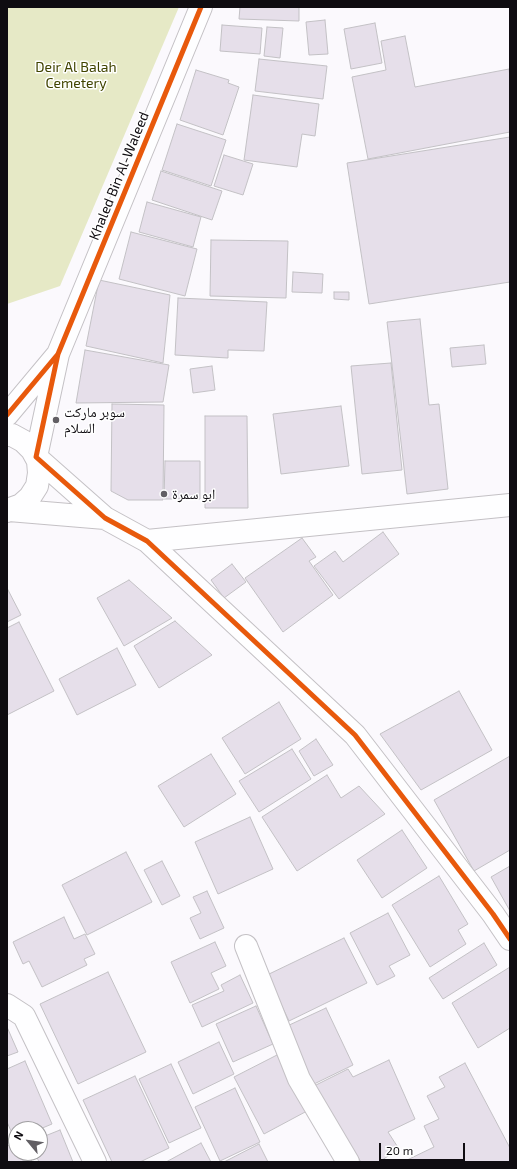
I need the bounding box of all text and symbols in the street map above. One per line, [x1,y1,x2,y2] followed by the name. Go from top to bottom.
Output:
[35,59,117,92] park label: Deir Al Balah Cemetery
[86,109,152,243] street label: Khaled Bin Al-Waleed
[64,404,125,436] place label: سوبر ماركت السلام
[51,415,61,425] marker: سوبر ماركت السلام
[172,486,215,502] place label: ابو سمرة
[159,489,169,499] marker: ابو سمرة
[8,1121,48,1161] north arrow
[10,1129,26,1142] text: N
[381,1135,467,1161] scale bar
[386,1143,413,1157] text: 20 m

